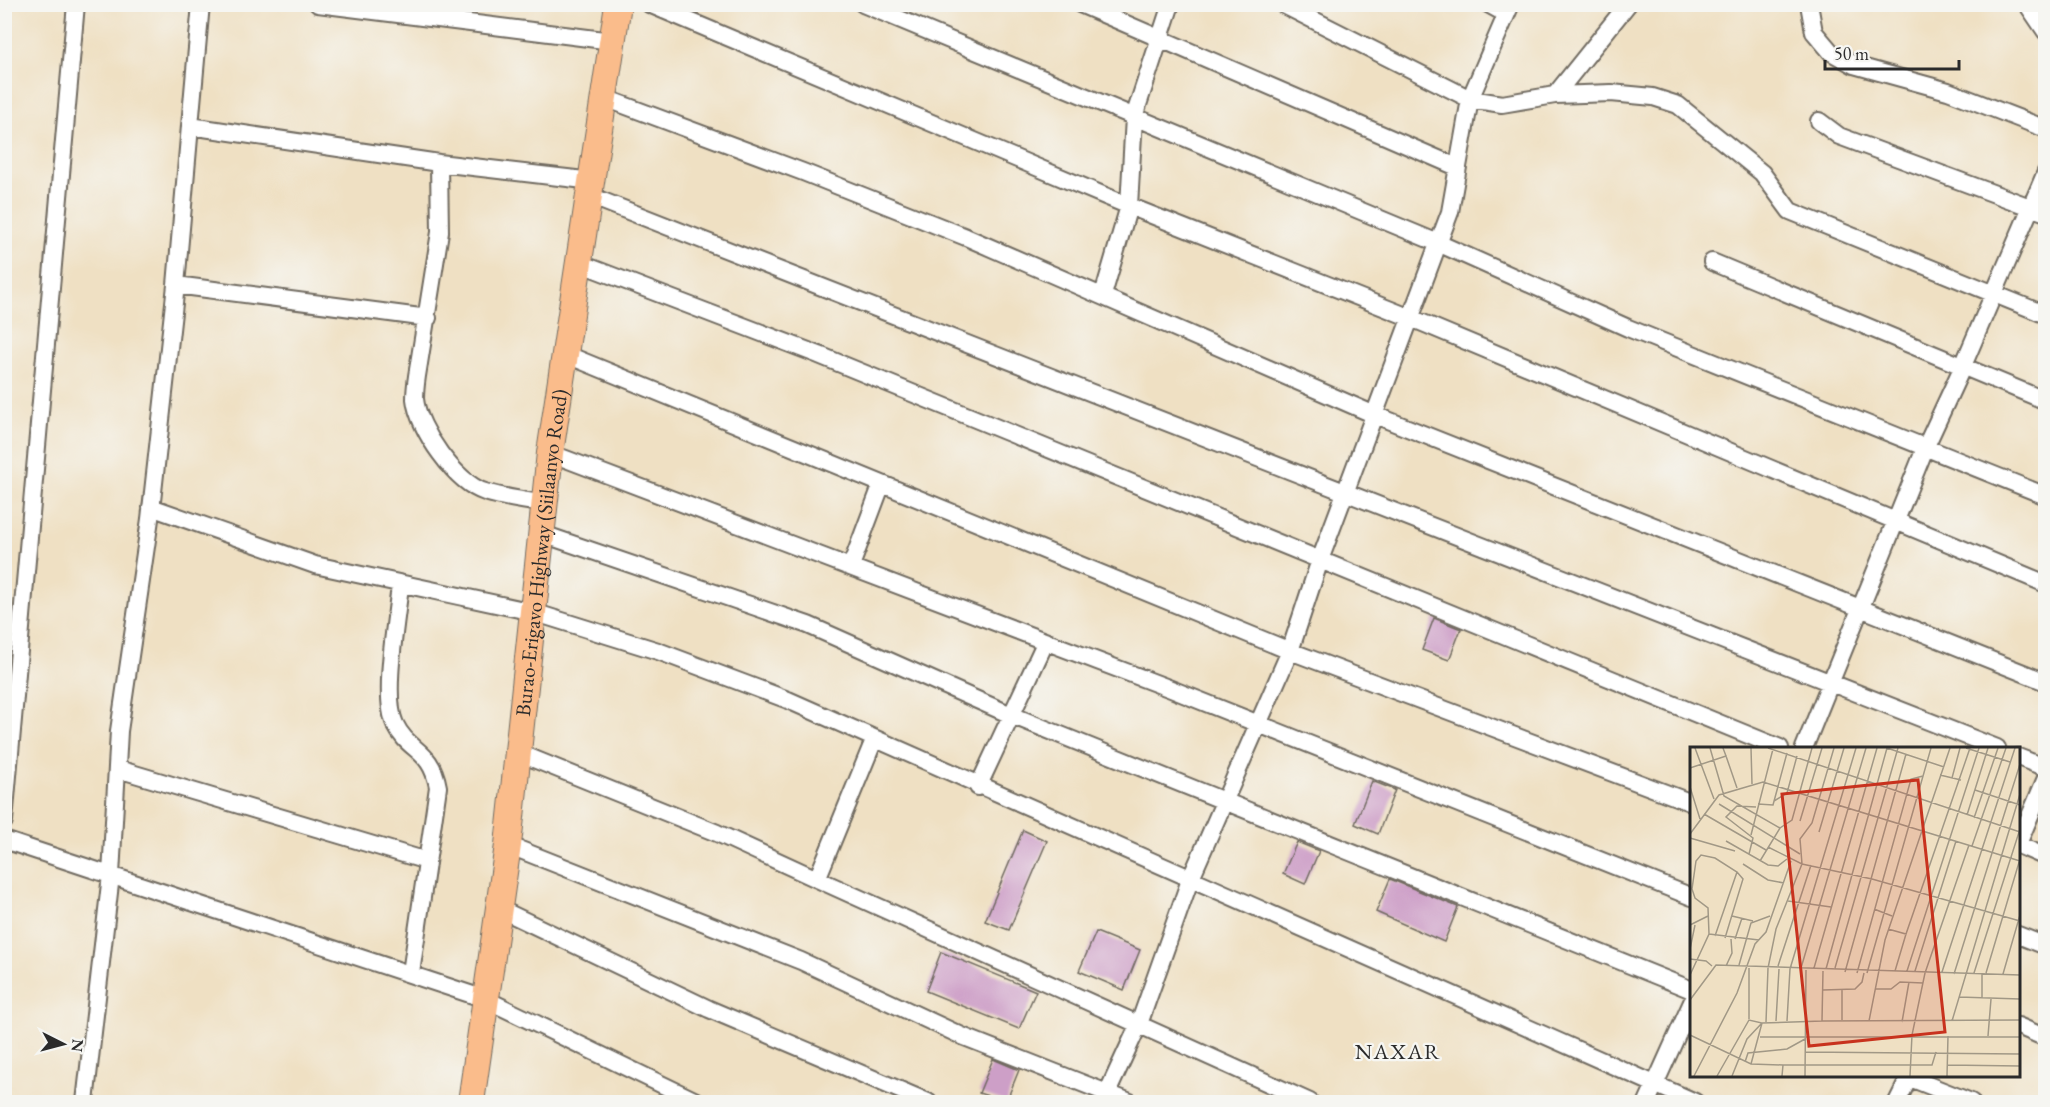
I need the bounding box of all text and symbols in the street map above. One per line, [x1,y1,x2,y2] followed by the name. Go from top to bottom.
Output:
[1825,33,1958,71] scale bar
[1834,42,1869,65] text: 50 m
[508,387,573,718] street label: Burao-Erigavo Highway (Siilaanyo Road)
[1690,747,2020,1077] inset map
[33,1014,93,1074] north arrow
[1355,1037,1441,1066] district label: NAXAR
[66,1038,89,1053] text: N

